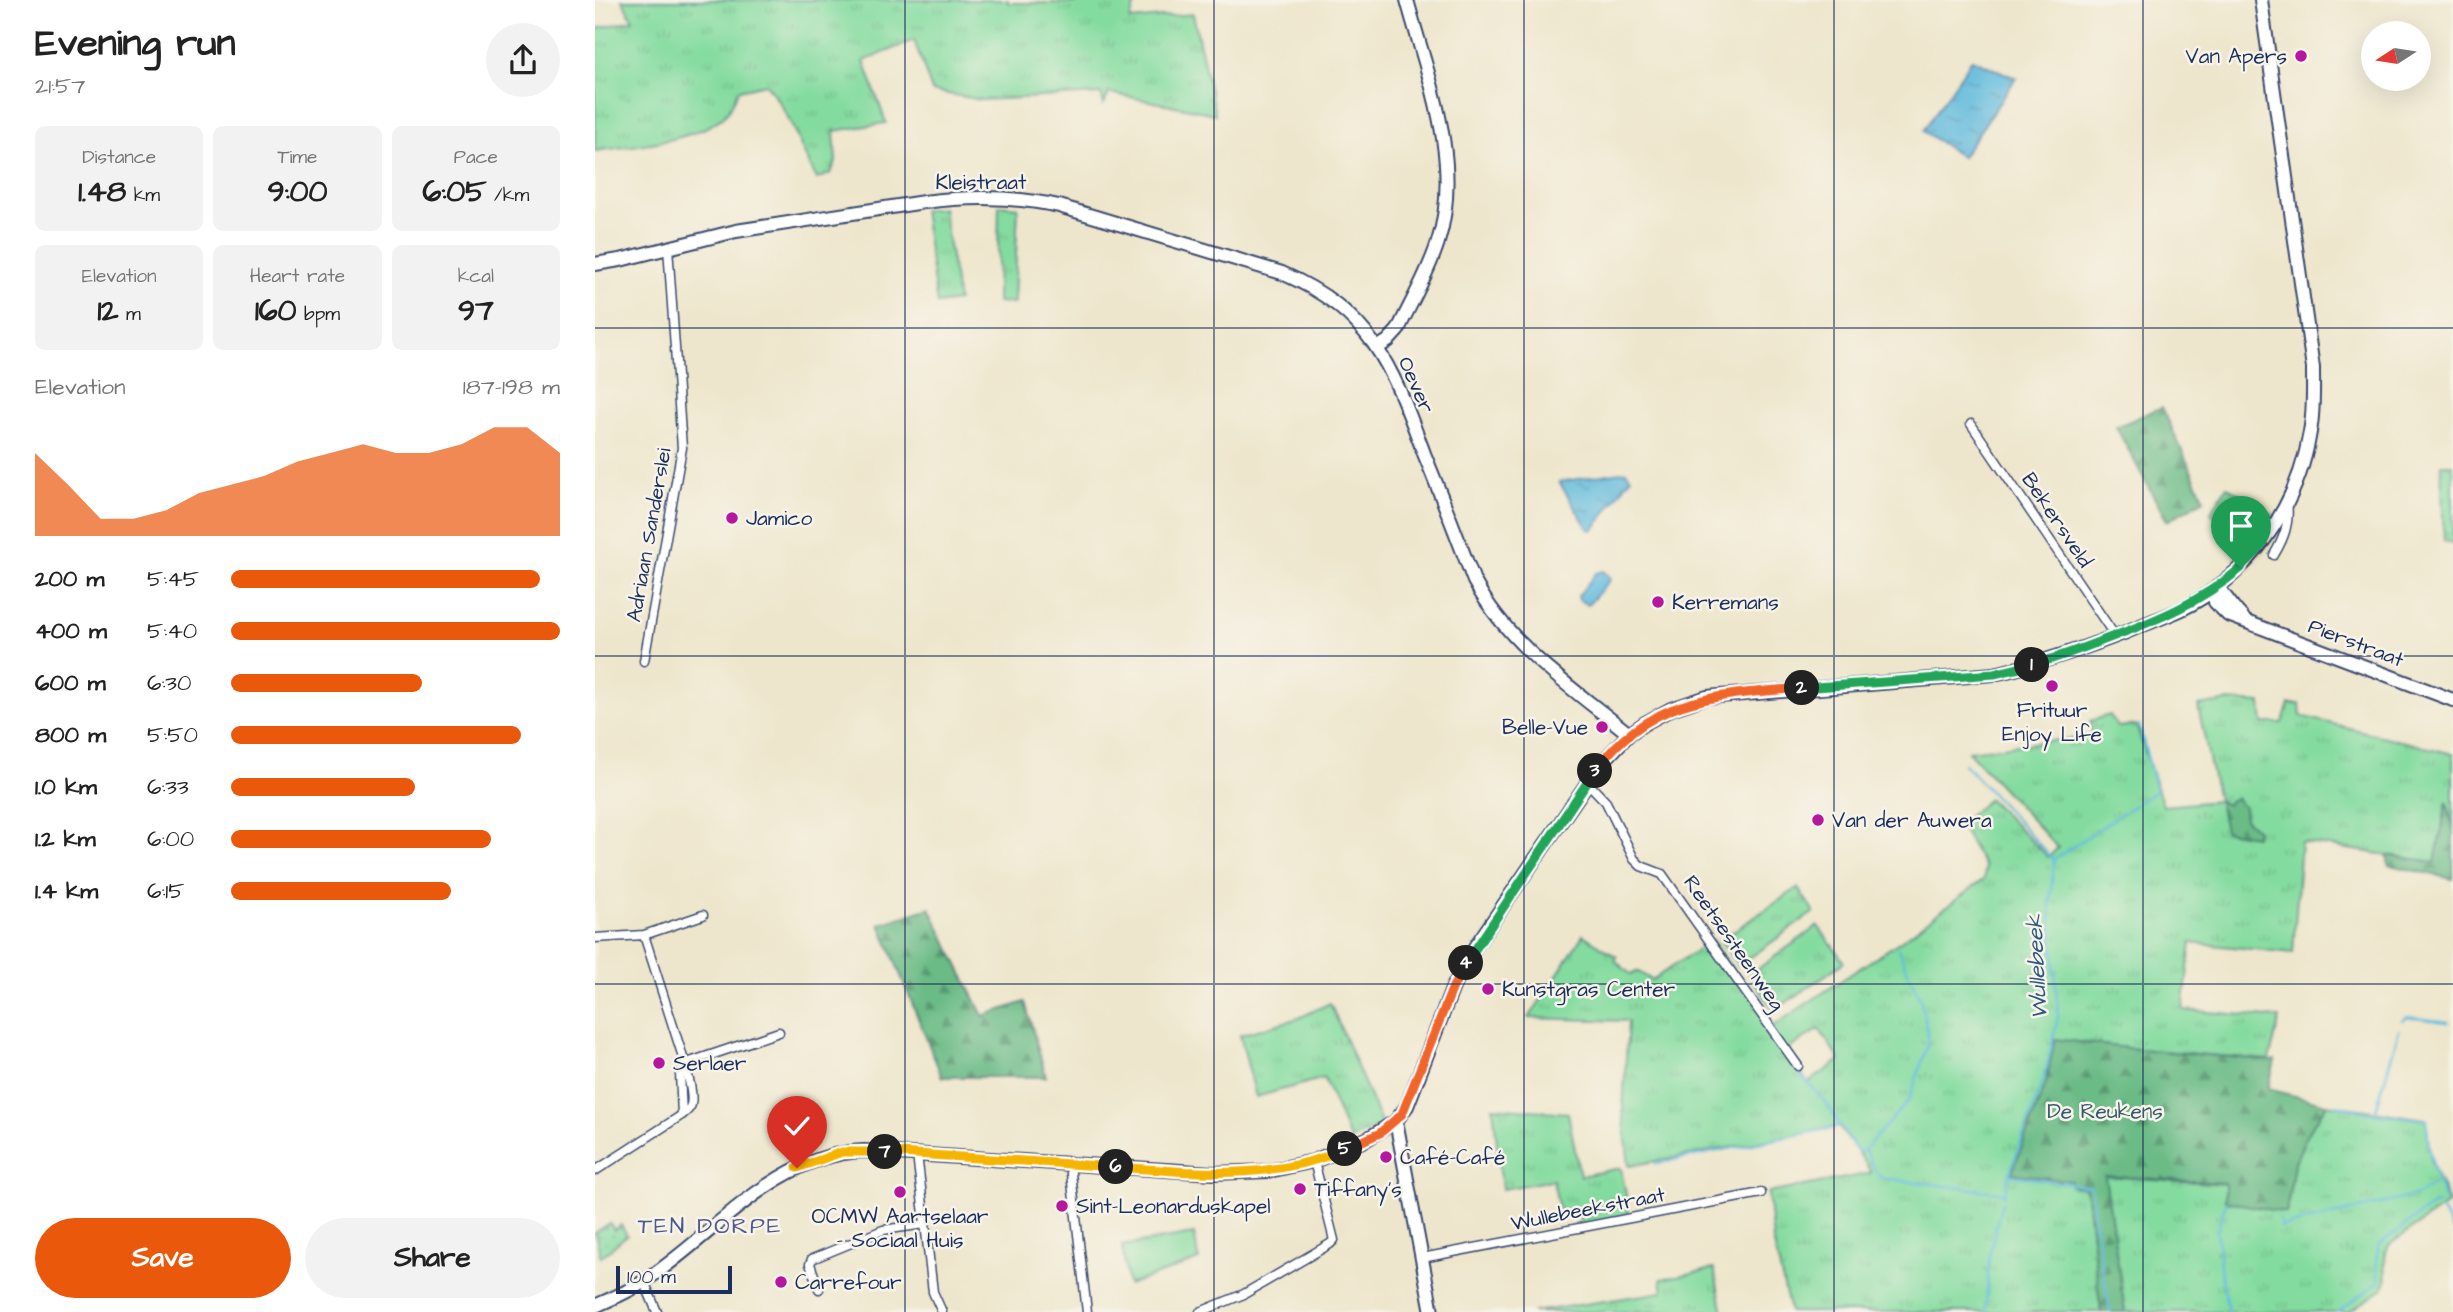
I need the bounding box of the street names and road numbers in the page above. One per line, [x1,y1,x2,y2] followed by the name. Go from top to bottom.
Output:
[935,168,1027,197] street label: Kleistraat
[1391,352,1441,418] street label: Oever
[619,446,679,624] street label: Adriaan Sanderslei
[2015,467,2100,573] street label: Bekersveld
[2304,612,2408,675] street label: Pierstraat
[1675,869,1792,1018] street label: Reetsesteenweg
[1509,1180,1668,1238] street label: Wullebeekstraat

